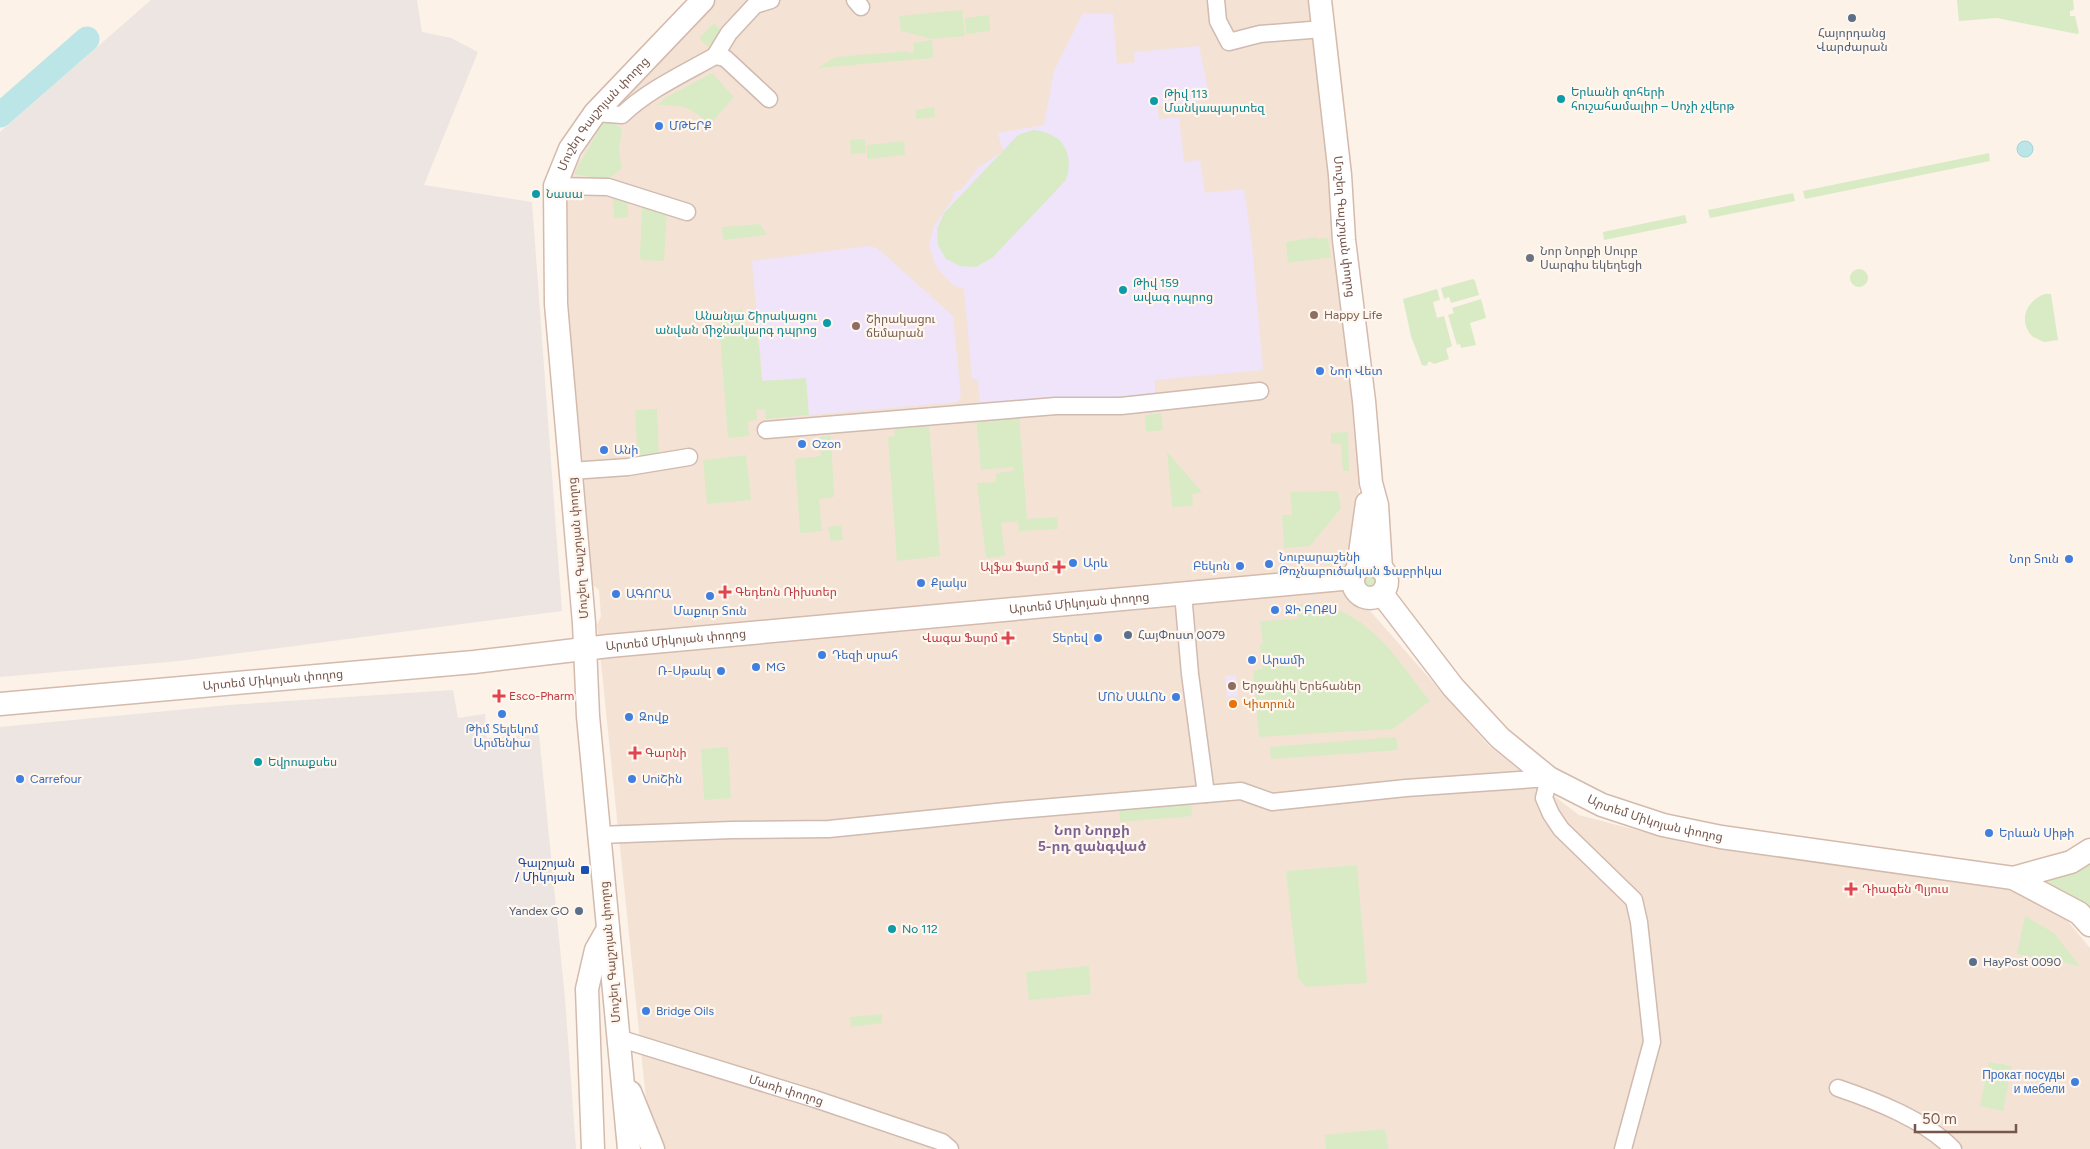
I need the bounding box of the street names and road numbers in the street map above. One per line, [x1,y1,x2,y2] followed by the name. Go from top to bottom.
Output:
[555,54,652,173] street label: Մուշեղ Գալշոյան փողոց
[1331,155,1358,298] street label: Մուշեղ Գալշոյան փողոց
[565,477,591,619] street label: Մուշեղ Գալշոյան փողոց
[1008,590,1150,616] street label: Արտեմ Միկոյան փողոց
[605,626,747,653] street label: Արտեմ Միկոյան փողոց
[202,667,344,693] street label: Արտեմ Միկոյան փողոց
[1585,792,1724,844] street label: Արտեմ Միկոյան փողոց
[597,881,623,1023] street label: Մուշեղ Գալշոյան փողոց
[747,1072,825,1108] street label: Մառի փողոց

